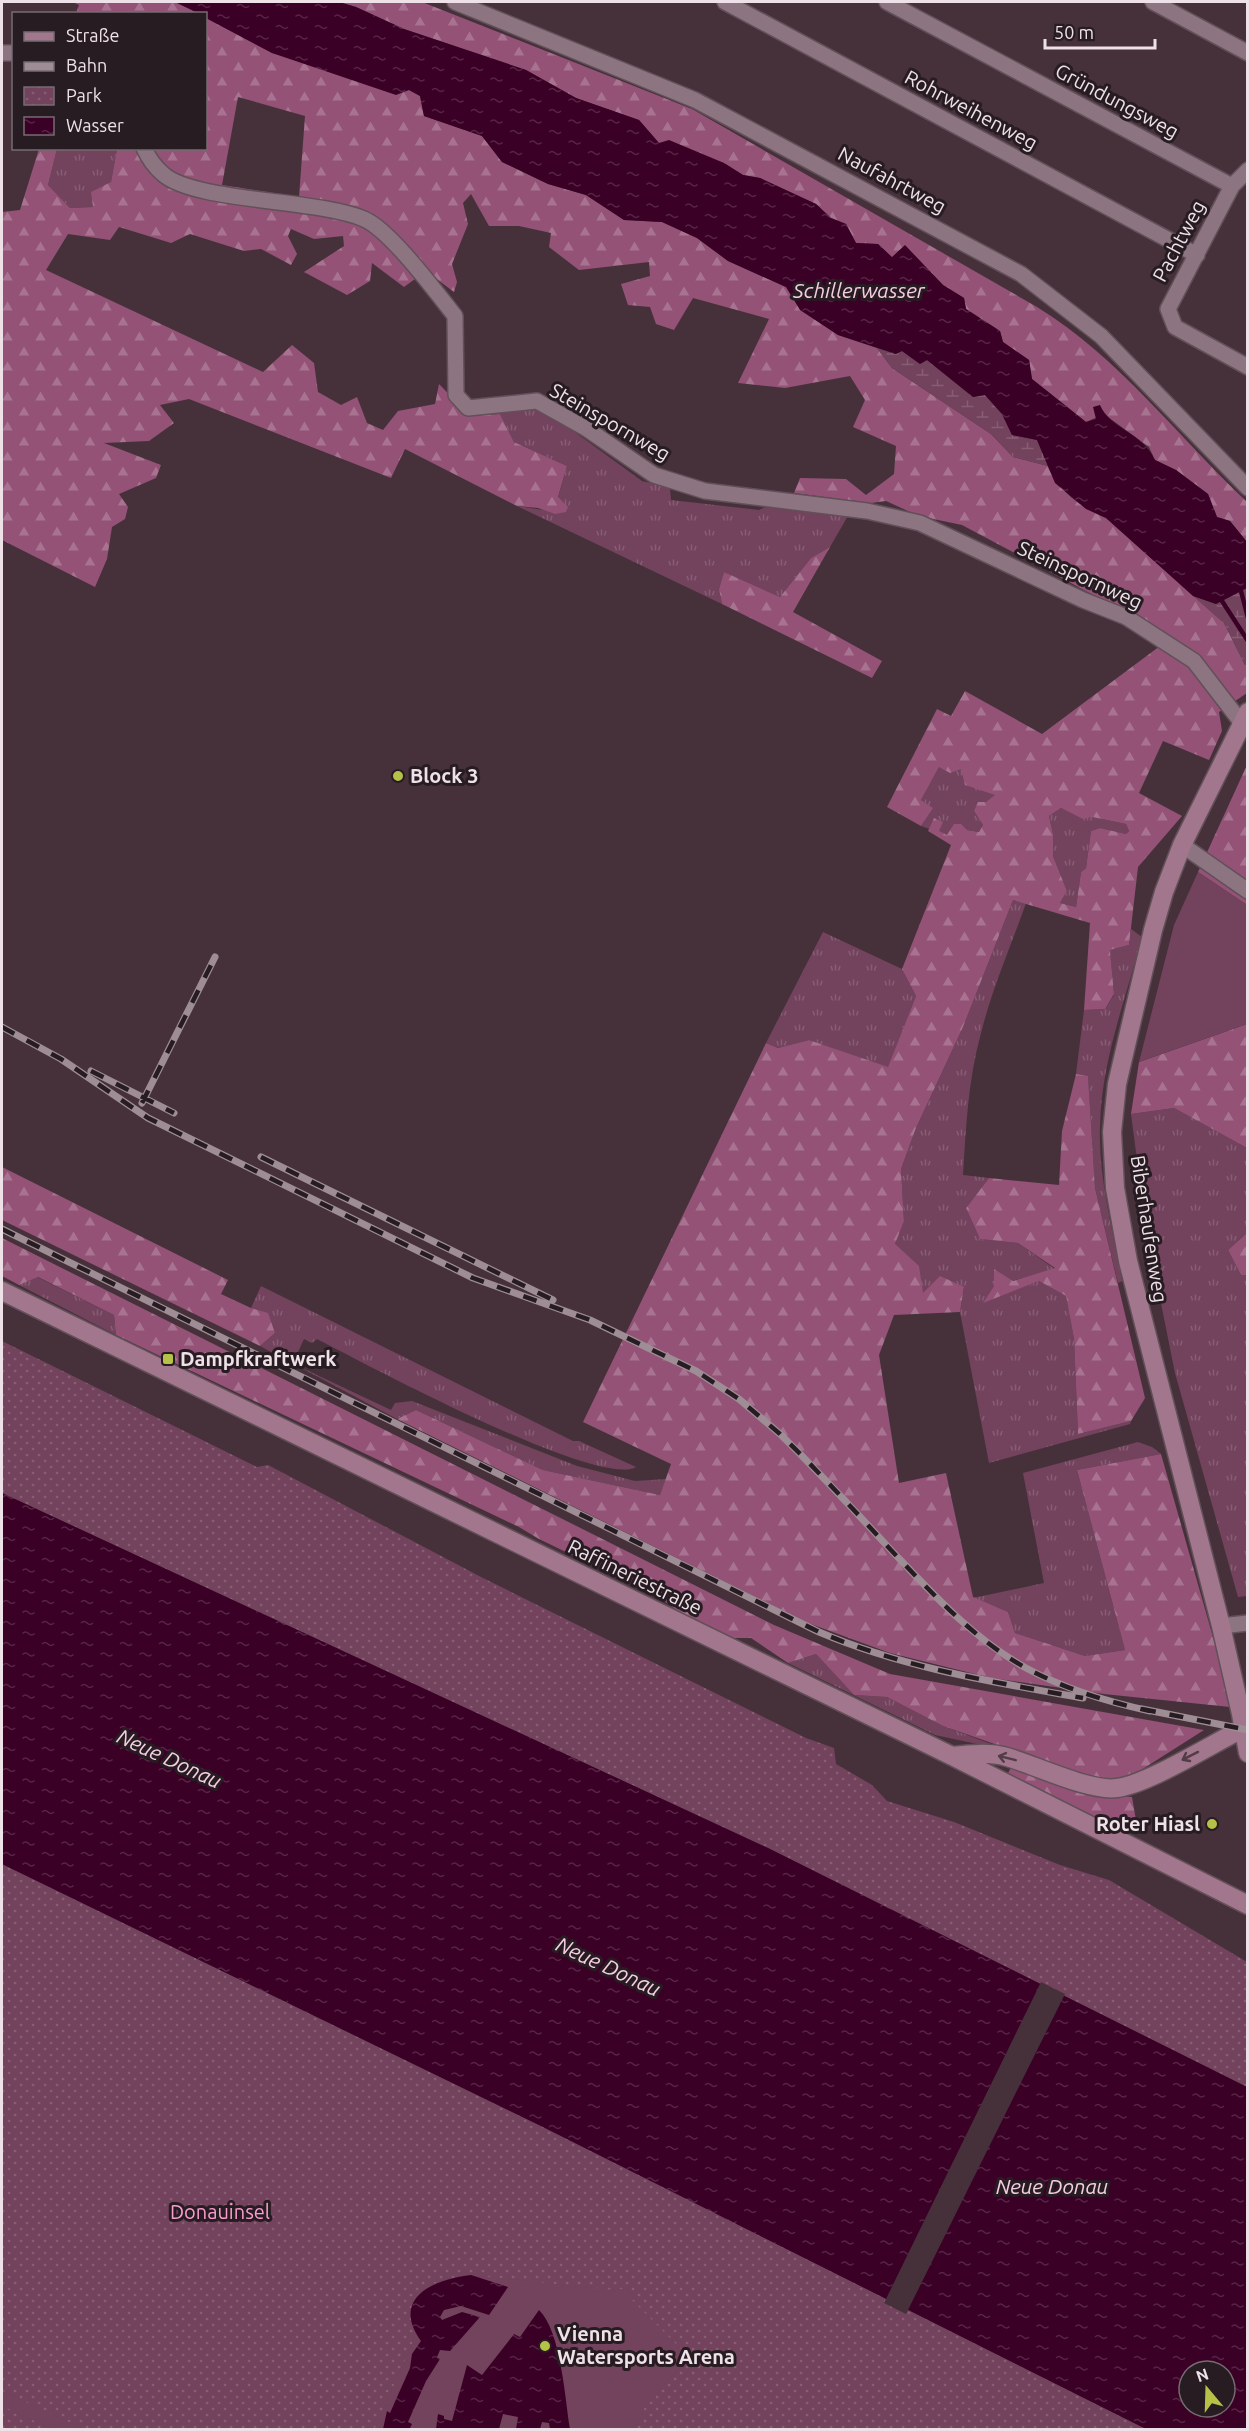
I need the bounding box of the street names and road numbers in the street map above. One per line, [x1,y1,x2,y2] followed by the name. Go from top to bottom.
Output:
[1052,58,1183,143] street label: Gründungsweg
[901,65,1041,154] street label: Rohrweihenweg
[834,142,950,218] street label: Naufahrtweg
[1148,196,1210,285] street label: Pachtweg
[546,378,674,465] street label: Steinspornweg
[1014,536,1146,613] street label: Steinspornweg
[1126,1153,1173,1304] street label: Biberhaufenweg
[564,1534,706,1619] street label: Raffineriestraße

